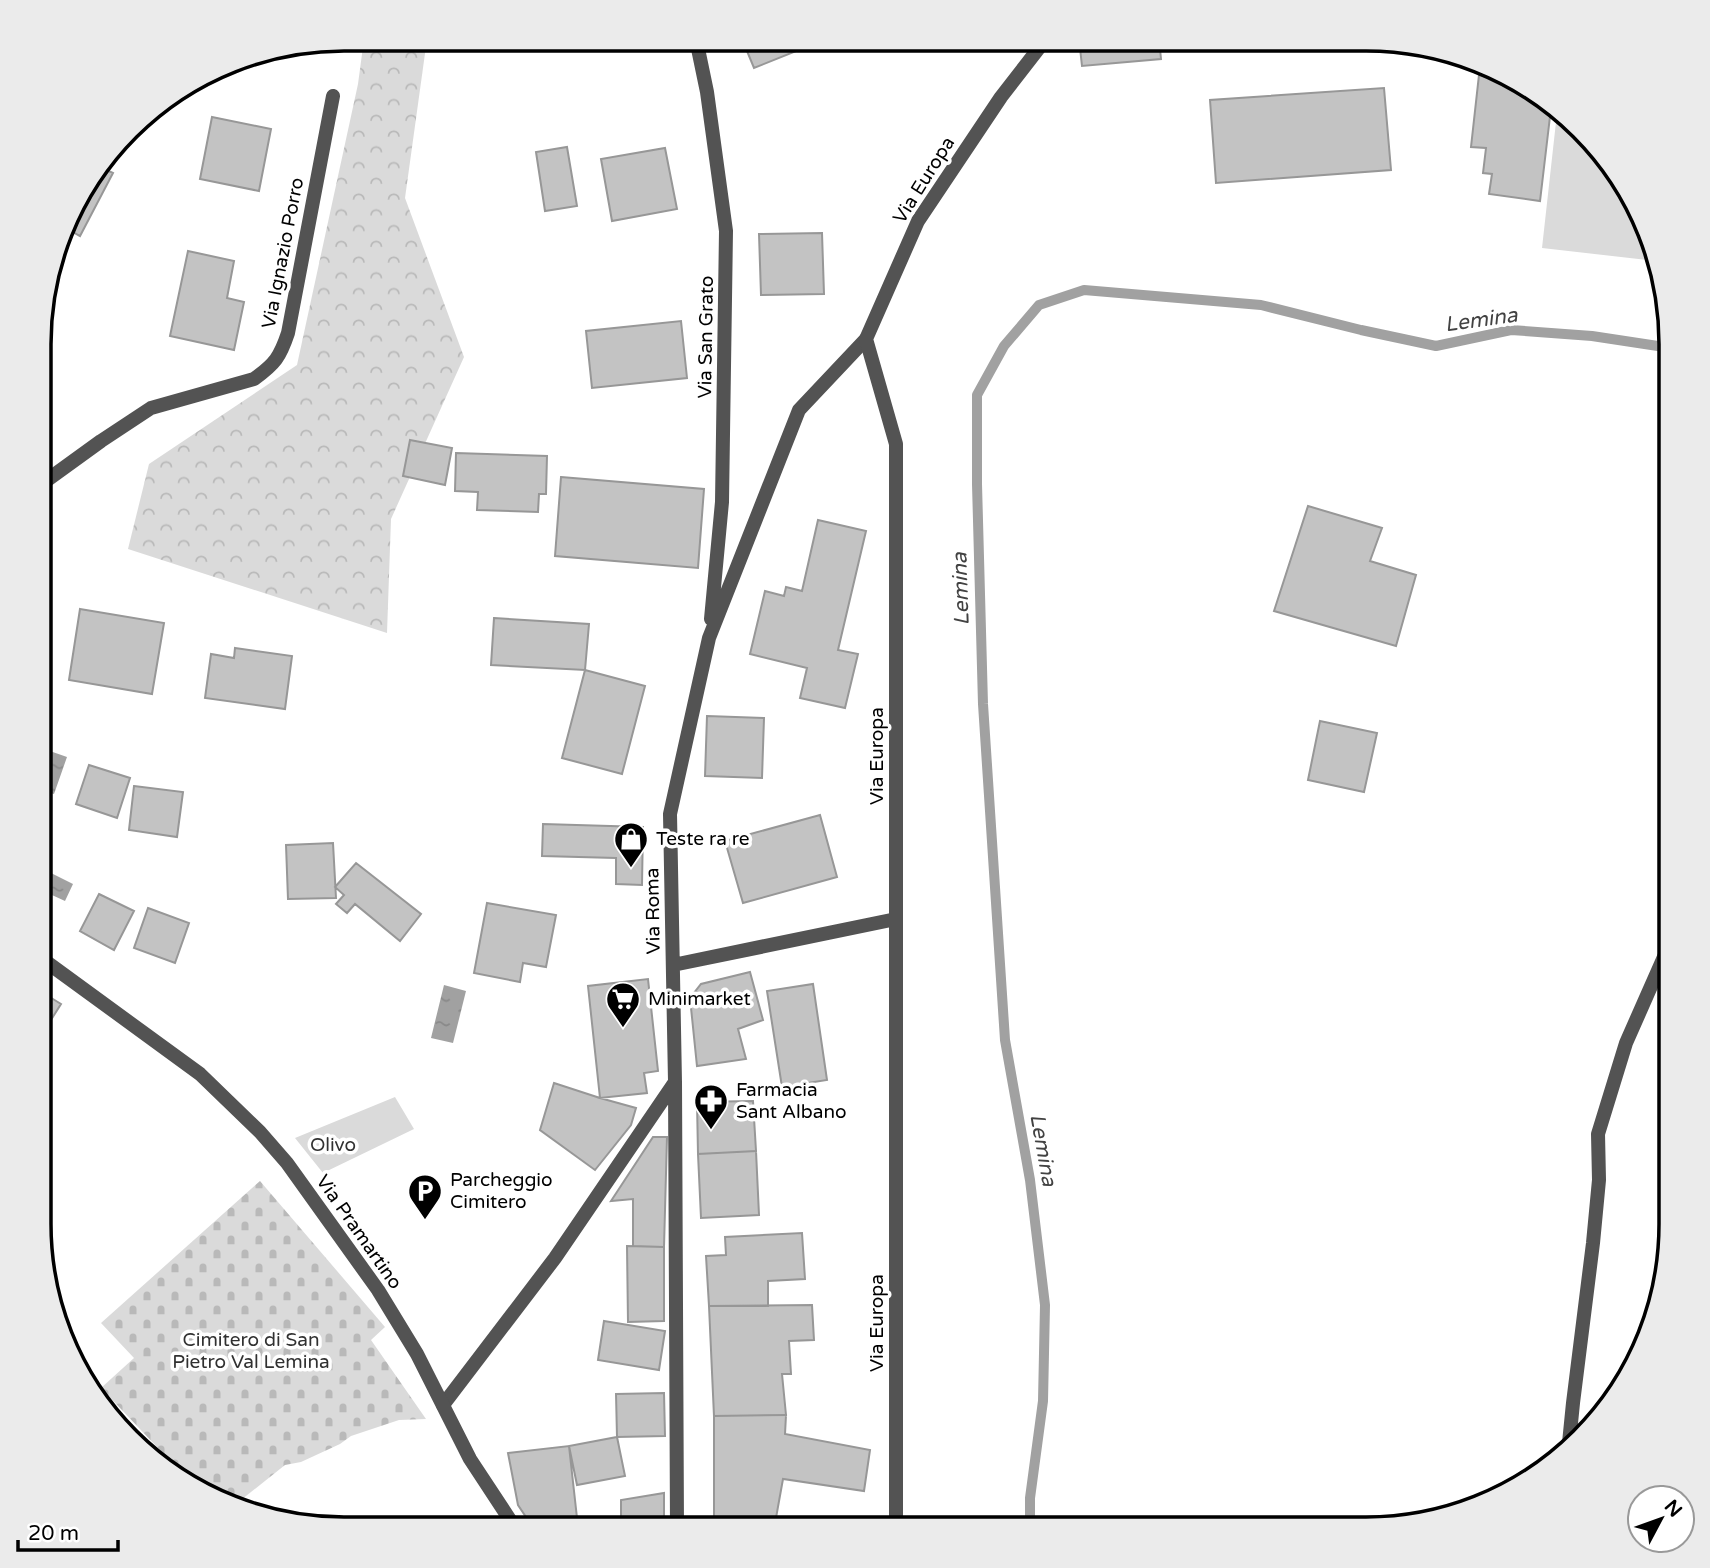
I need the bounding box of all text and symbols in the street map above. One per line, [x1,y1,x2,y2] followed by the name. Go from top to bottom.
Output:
[889,133,959,227] street label: Via Europa
[258,176,308,330] street label: Via Ignazio Porro
[694,275,718,399] street label: Via San Grato
[1443,302,1520,337] water label: Lemina
[947,551,975,626] water label: Lemina
[866,707,888,805] street label: Via Europa
[612,820,650,869] shop icon: Teste ra re
[656,828,750,850] place label: Teste ra re
[641,868,665,954] street label: Via Roma
[604,980,642,1029] supermarket icon: Minimarket
[648,988,751,1010] place label: Minimarket
[736,1079,847,1123] place label: Farmacia Sant Albano
[692,1082,730,1131] pharmacy icon: Farmacia Sant Albano
[1024,1112,1062,1189] water label: Lemina
[310,1134,356,1156] park label: Olivo
[450,1169,553,1213] place label: Parcheggio Cimitero
[311,1171,407,1293] street label: Via Pramartino
[406,1172,444,1221] parking icon: Parcheggio Cimitero
[866,1274,888,1372] street label: Via Europa
[172,1329,330,1373] park label: Cimitero di San Pietro Val Lemina
[1626,1484,1696,1554] north arrow
[1660,1496,1686,1521] text: N
[18,1508,117,1552] scale bar
[28,1521,79,1546] text: 20 m

